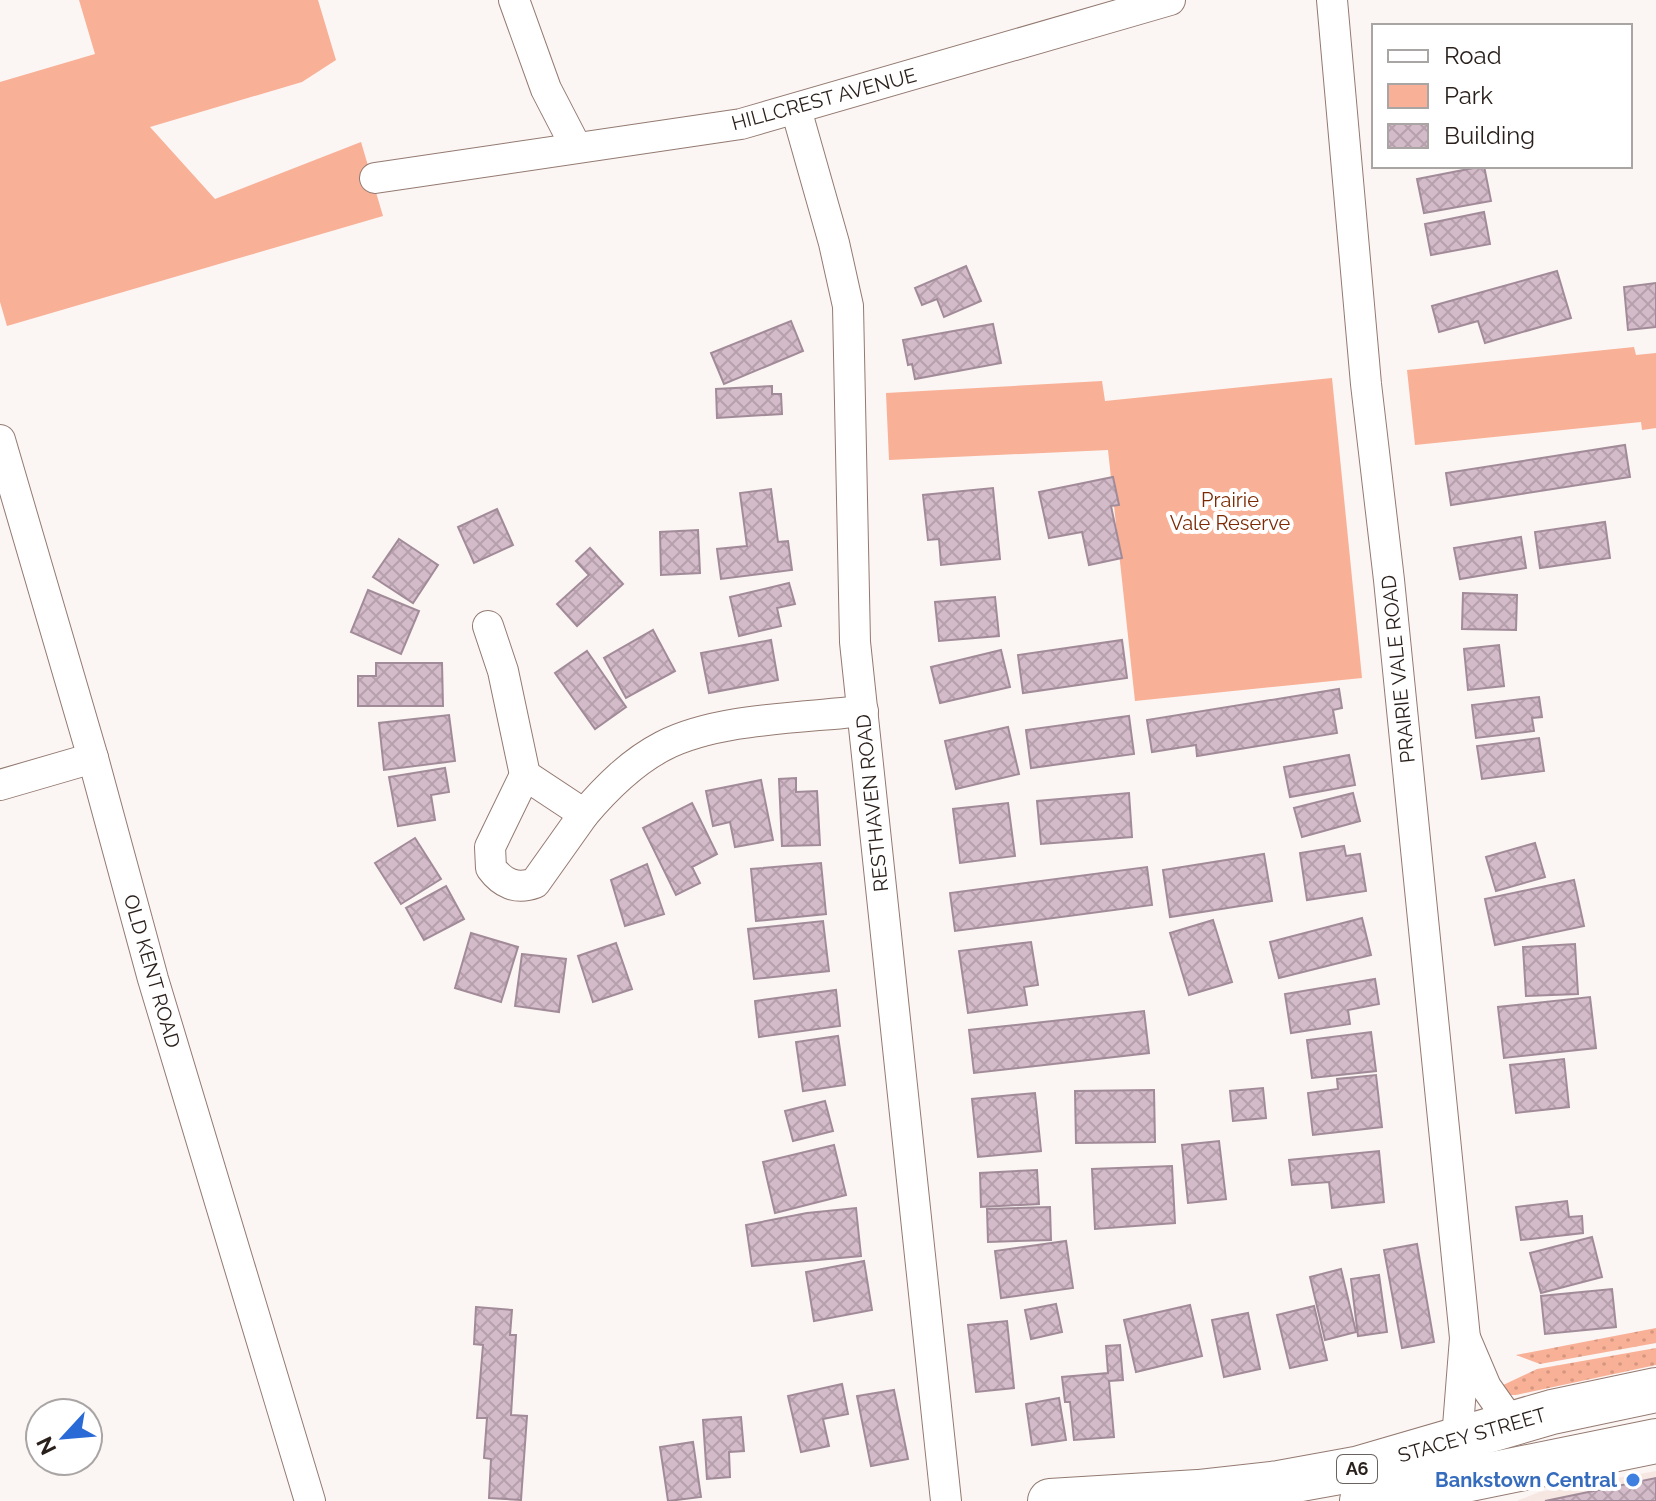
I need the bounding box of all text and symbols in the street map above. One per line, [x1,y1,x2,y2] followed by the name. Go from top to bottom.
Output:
[1372,24,1632,168] legend
[1444,41,1502,70] text: Road
[729,63,919,135] street label: HILLCREST AVENUE
[1444,81,1493,110] text: Park
[1444,121,1535,150] text: Building
[1170,488,1291,535] park label: Prairie Vale Reserve
[1376,574,1420,764] street label: PRAIRIE VALE ROAD
[851,713,893,893] street label: RESTHAVEN ROAD
[119,891,185,1051] street label: OLD KENT ROAD
[24,1397,104,1477] north arrow
[1395,1402,1549,1468] street label: STACEY STREET
[31,1433,61,1459] text: N
[1337,1455,1377,1483] road number: A6
[1435,1468,1618,1492] place label: Bankstown Central
[1624,1471,1642,1489] marker: Bankstown Central

